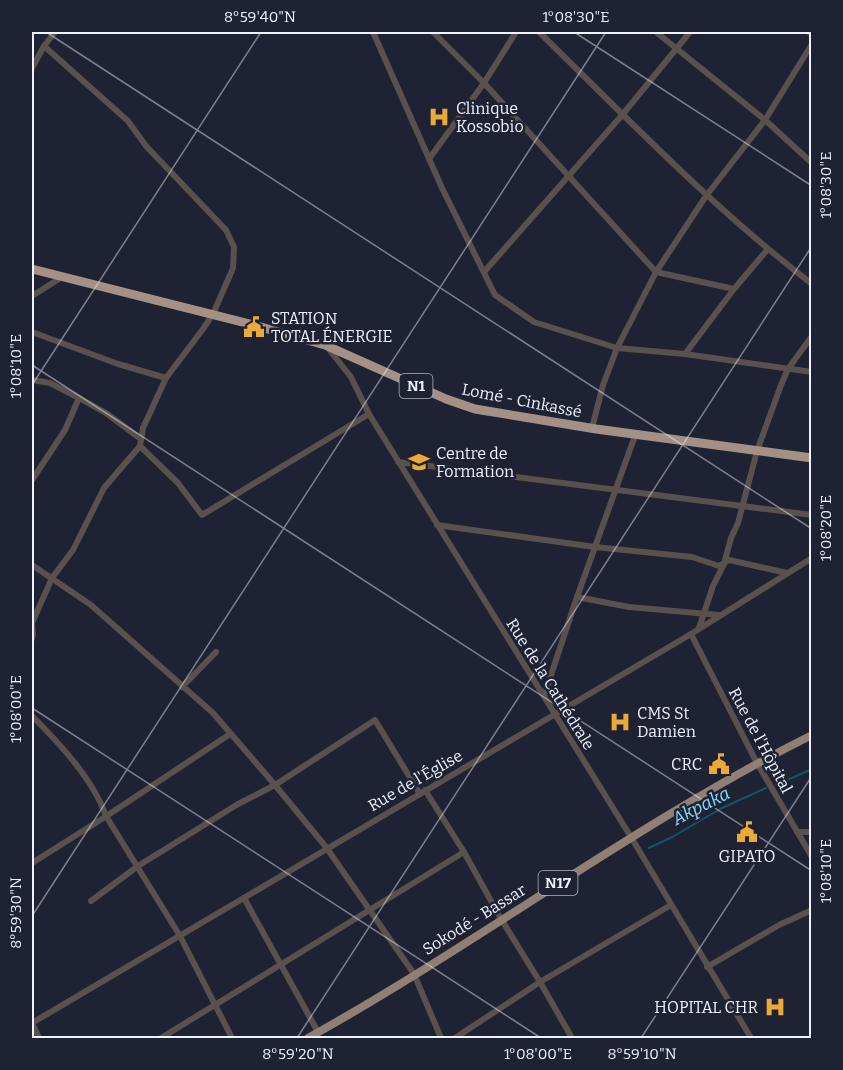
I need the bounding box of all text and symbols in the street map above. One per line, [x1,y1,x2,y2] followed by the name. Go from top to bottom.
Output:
[224,8,296,26] text: 8°59'40"N
[542,8,610,26] text: 1°08'30"E
[456,99,524,136] place label: Clinique Kossobio
[427,105,451,129] hospital icon: Clinique Kossobio
[817,151,835,219] text: 1°08'30"E
[271,309,393,346] place label: STATION TOTAL ÉNERGIE
[242,315,266,339] public building icon: STATION TOTAL ÉNERGIE
[7,334,25,398] text: 1°08'10"E
[400,374,432,398] road number: N1
[460,380,583,421] street label: Lomé - Cinkassé
[436,444,514,481] place label: Centre de Formation
[407,450,431,474] school or university icon: Centre de Formation
[817,495,835,561] text: 1°08'20"E
[502,615,599,753] street label: Rue de la Cathédrale
[7,675,25,743] text: 1°08'00"E
[725,684,796,796] street label: Rue de l'Hôpital
[637,704,696,741] place label: CMS St Damien
[608,710,632,734] hospital icon: CMS St Damien
[364,745,466,815] street label: Rue de l'Église
[707,752,731,776] public building icon: CRC
[671,755,702,774] place label: CRC
[668,782,734,830] water label: Akpaka
[735,820,759,844] public building icon: GIPATO
[817,839,835,903] text: 1°08'10"E
[719,847,775,866] place label: GIPATO
[538,871,578,895] road number: N17
[7,877,25,949] text: 8°59'30"N
[419,880,529,959] street label: Sokodé - Bassar
[763,995,787,1019] hospital icon: HOPITAL CHR
[654,998,758,1017] place label: HOPITAL CHR
[262,1045,334,1063] text: 8°59'20"N
[504,1045,572,1063] text: 1°08'00"E
[607,1045,677,1063] text: 8°59'10"N

